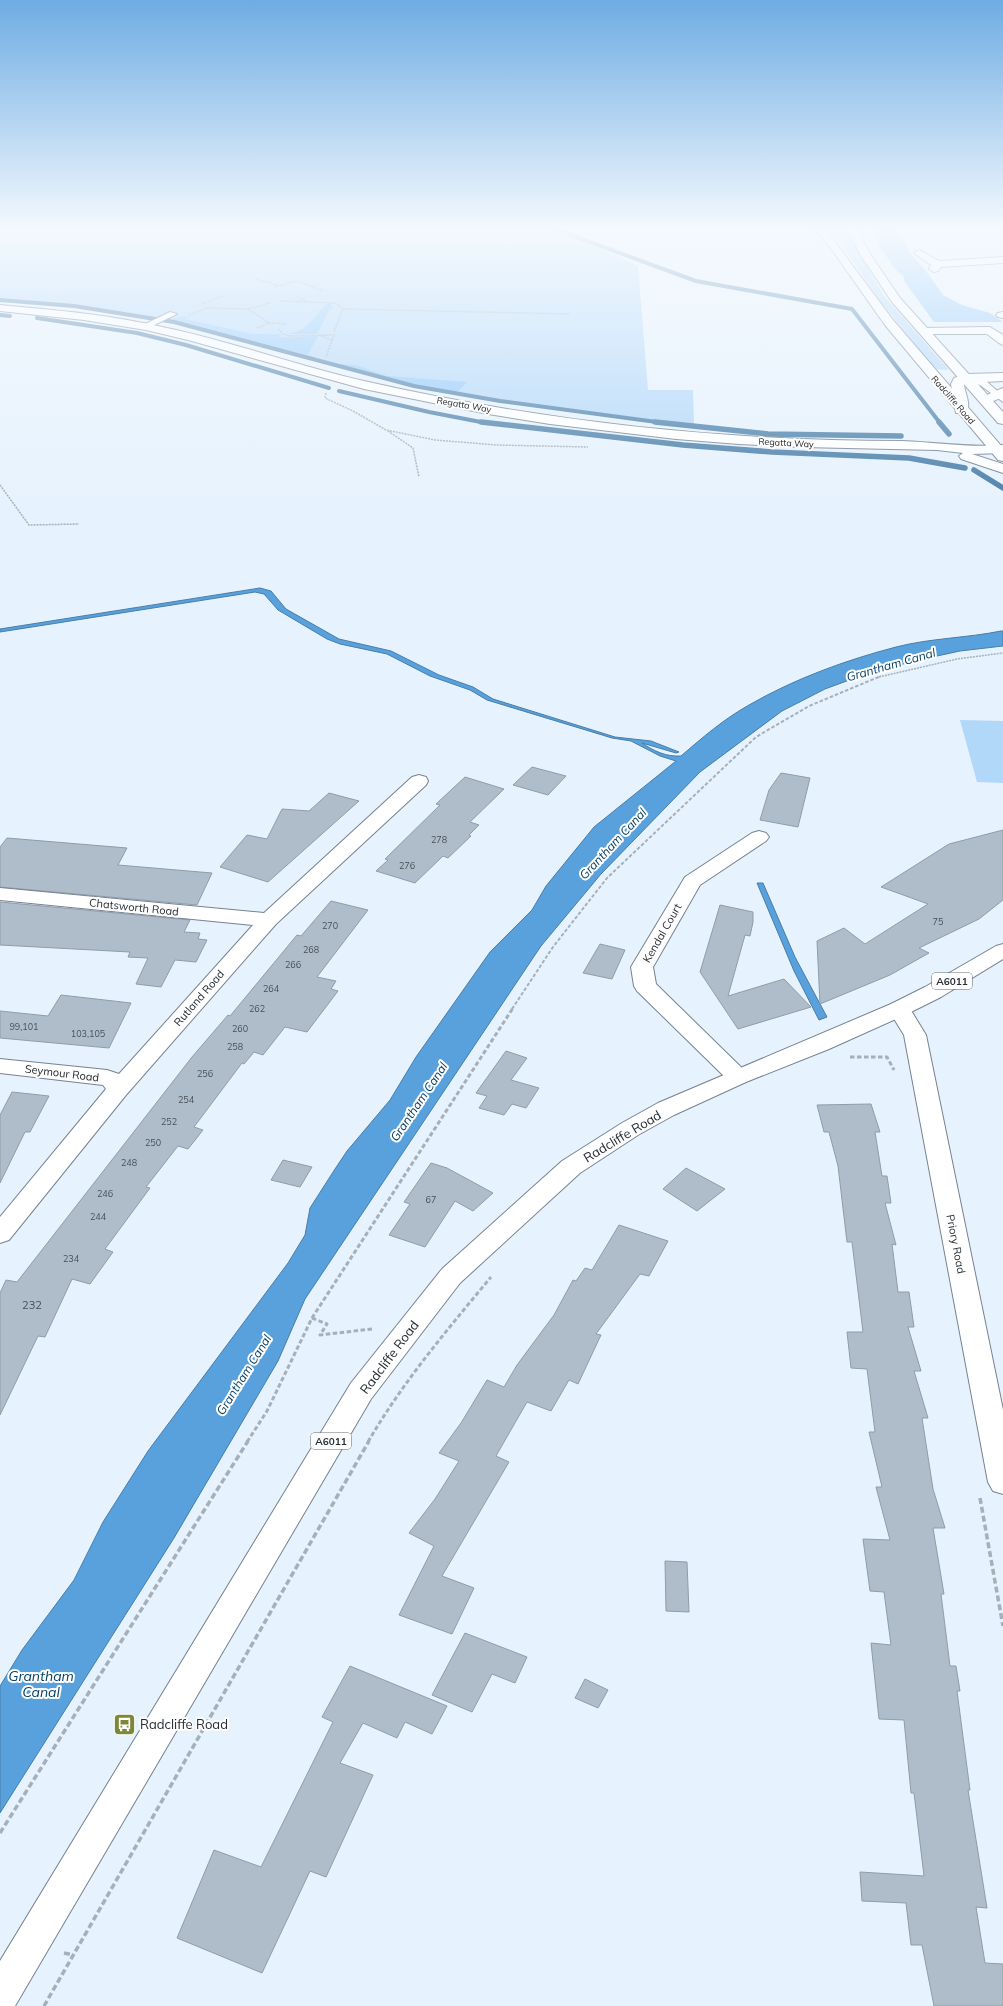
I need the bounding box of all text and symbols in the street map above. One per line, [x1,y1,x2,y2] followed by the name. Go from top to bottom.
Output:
[929,373,977,426] street label: Radcliffe Road
[436,394,493,416] street label: Regatta Way
[758,436,814,450] street label: Regatta Way
[845,645,937,684] water label: Grantham Canal
[576,805,649,882] water label: Grantham Canal
[431,834,447,845] house number: 278
[399,860,415,871] house number: 276
[89,895,179,919] street label: Chatsworth Road
[639,901,685,965] street label: Kendal Court
[933,916,944,927] house number: 75
[322,920,338,931] house number: 270
[303,944,319,955] house number: 268
[285,959,301,970] house number: 266
[171,967,227,1029] street label: Rutland Road
[932,973,972,989] road number: A6011
[263,983,280,994] house number: 264
[249,1003,265,1014] house number: 262
[9,1021,39,1032] house number: 99,101
[232,1023,248,1034] house number: 260
[71,1028,106,1039] house number: 103,105
[227,1041,243,1052] house number: 258
[387,1059,451,1144] water label: Grantham Canal
[24,1061,100,1085] street label: Seymour Road
[197,1068,213,1079] house number: 256
[178,1094,195,1105] house number: 254
[580,1106,664,1166] street label: Radcliffe Road
[161,1116,177,1127] house number: 252
[145,1137,161,1148] house number: 250
[121,1157,137,1168] house number: 248
[97,1188,113,1199] house number: 246
[426,1194,436,1205] house number: 67
[90,1211,107,1222] house number: 244
[943,1213,969,1275] street label: Priory Road
[63,1253,80,1264] house number: 234
[22,1298,42,1312] house number: 232
[356,1317,422,1397] street label: Radcliffe Road
[213,1332,274,1418] water label: Grantham Canal
[311,1433,351,1449] road number: A6011
[8,1667,74,1701] water label: Grantham Canal
[112,1711,138,1737] bus stop icon: Radcliffe Road
[140,1716,228,1732] place label: Radcliffe Road

